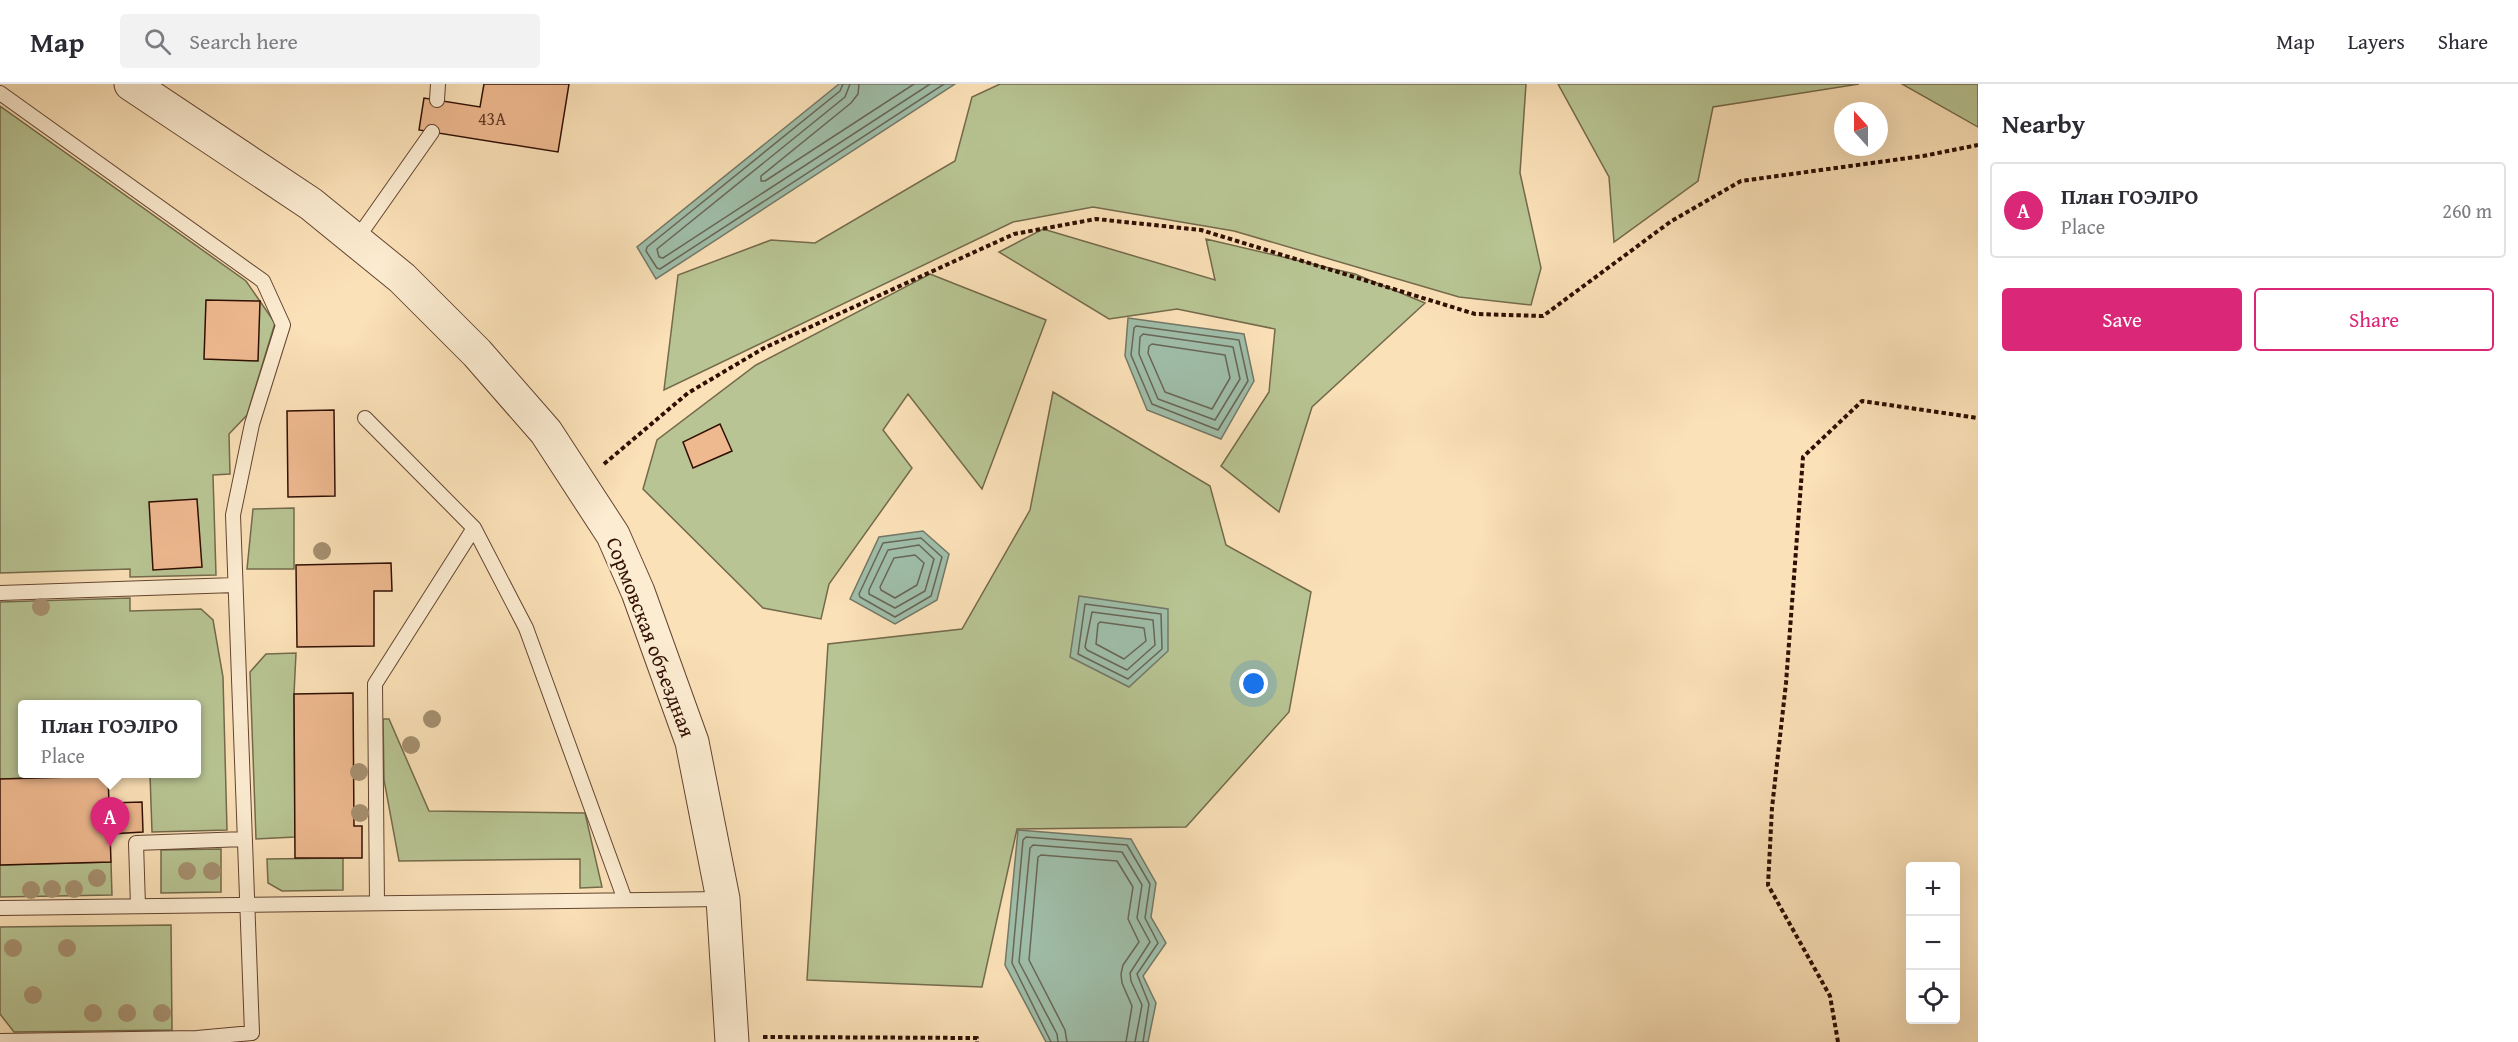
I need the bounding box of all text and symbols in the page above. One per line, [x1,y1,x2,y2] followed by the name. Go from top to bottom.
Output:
[120,14,540,68] search box
[30,21,84,62] text: Map
[141,25,174,58] icon: search
[189,25,298,57] text: Search here
[2276,26,2315,57] text: Map
[2348,26,2405,57] text: Layers
[2438,26,2488,57] text: Share
[1834,102,1888,156] north arrow
[2002,104,2085,143] text: Nearby
[478,105,506,132] house number: 43А
[2061,180,2198,212] text: План ГОЭЛРО
[2017,196,2030,225] text: A
[2442,196,2492,225] text: 260 m
[2061,212,2105,241] text: Place
[2002,288,2242,351] button: Save
[2254,288,2494,351] button: Share
[599,533,704,742] street label: Сормовская объездная
[1239,669,1268,698] your location
[18,700,201,778] popup
[41,709,178,741] text: План ГОЭЛРО
[41,741,85,770] text: Place
[90,798,130,847] pin: A
[1906,862,1960,1024] map controls
[1906,862,1960,916] button: +
[1906,916,1960,970] button: −
[1906,970,1960,1024] button: locate

